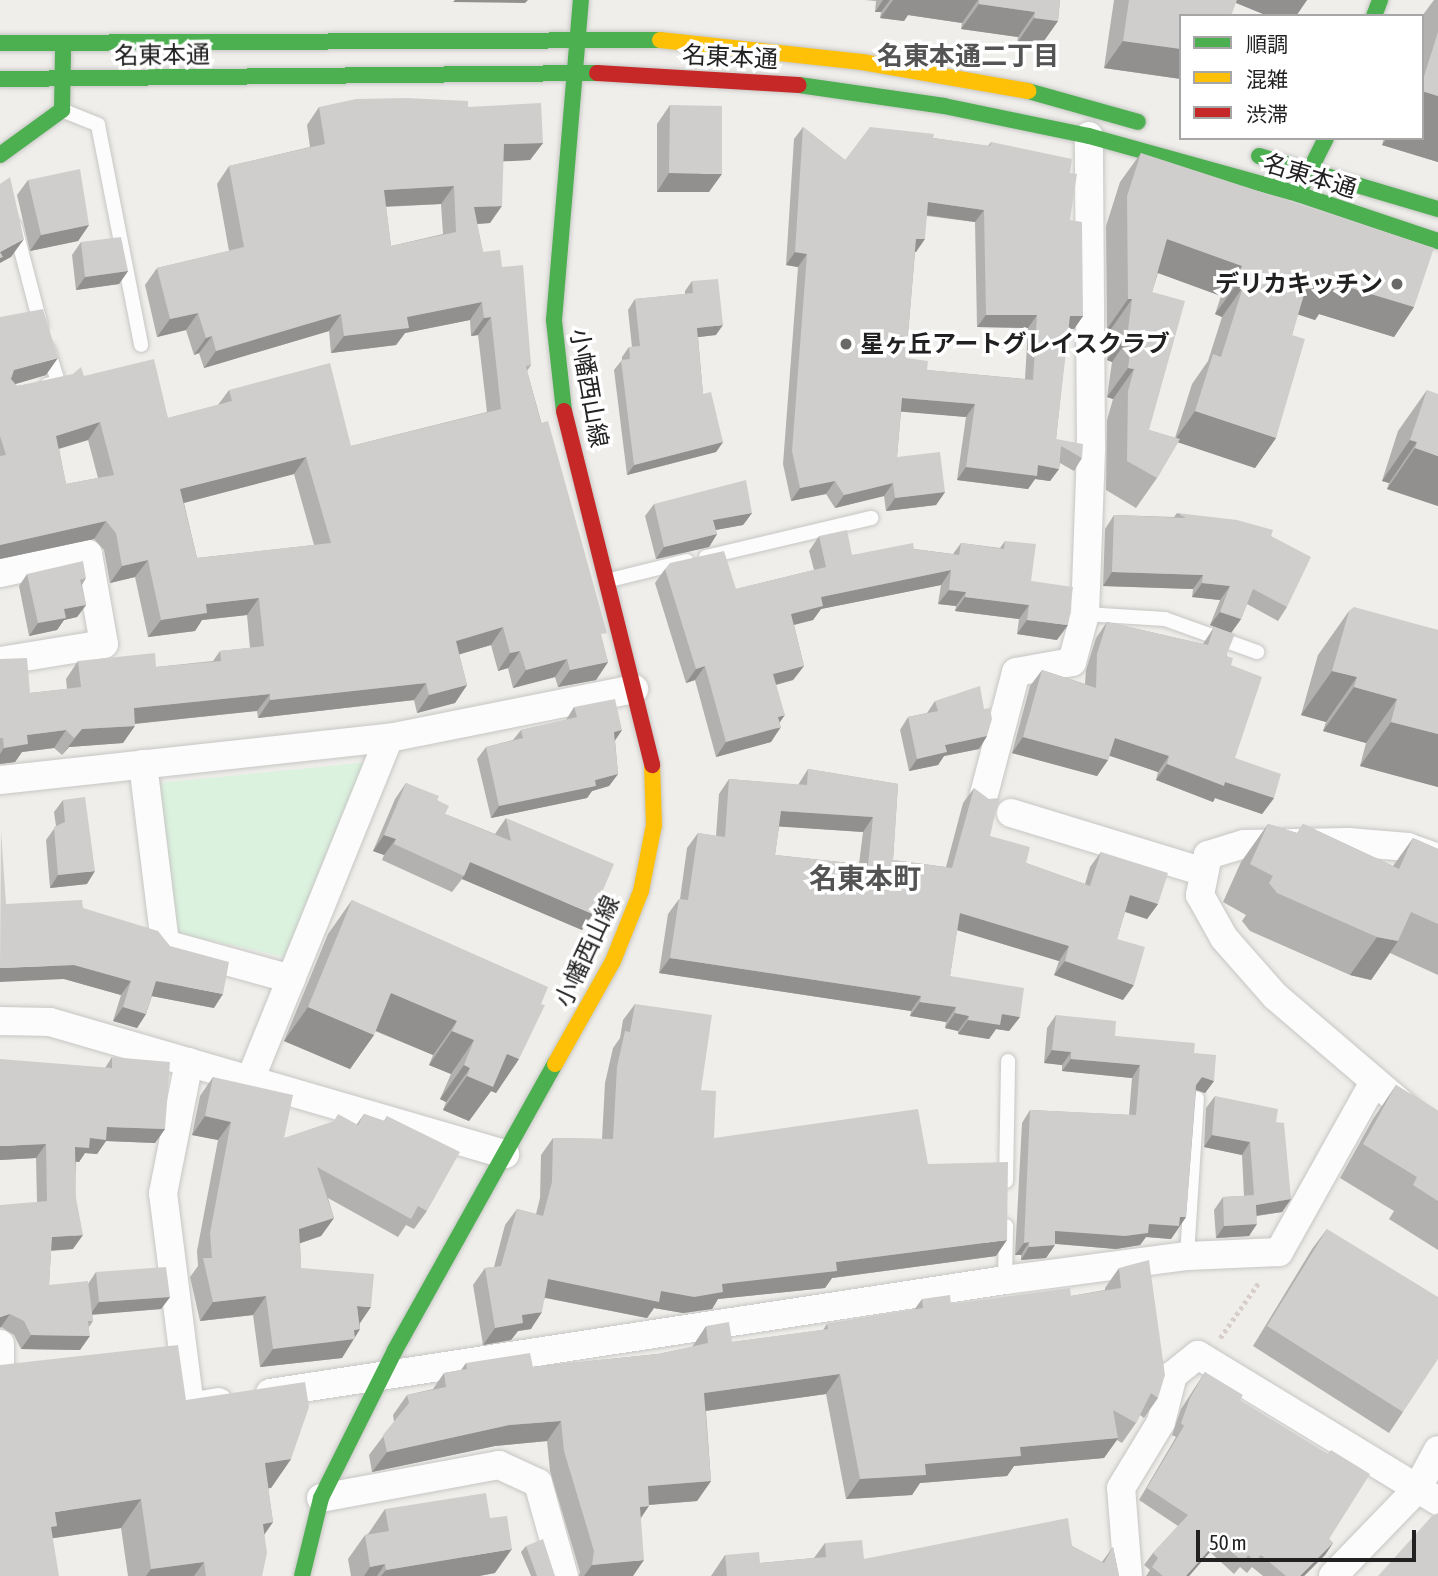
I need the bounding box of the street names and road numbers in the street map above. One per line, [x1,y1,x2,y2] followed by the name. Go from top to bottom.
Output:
[114,40,210,70] street label: 名東本通
[681,40,779,74] street label: 名東本通
[1260,148,1360,204] street label: 名東本通
[564,326,614,450] street label: 小幡西山線
[549,891,625,1011] street label: 小幡西山線

